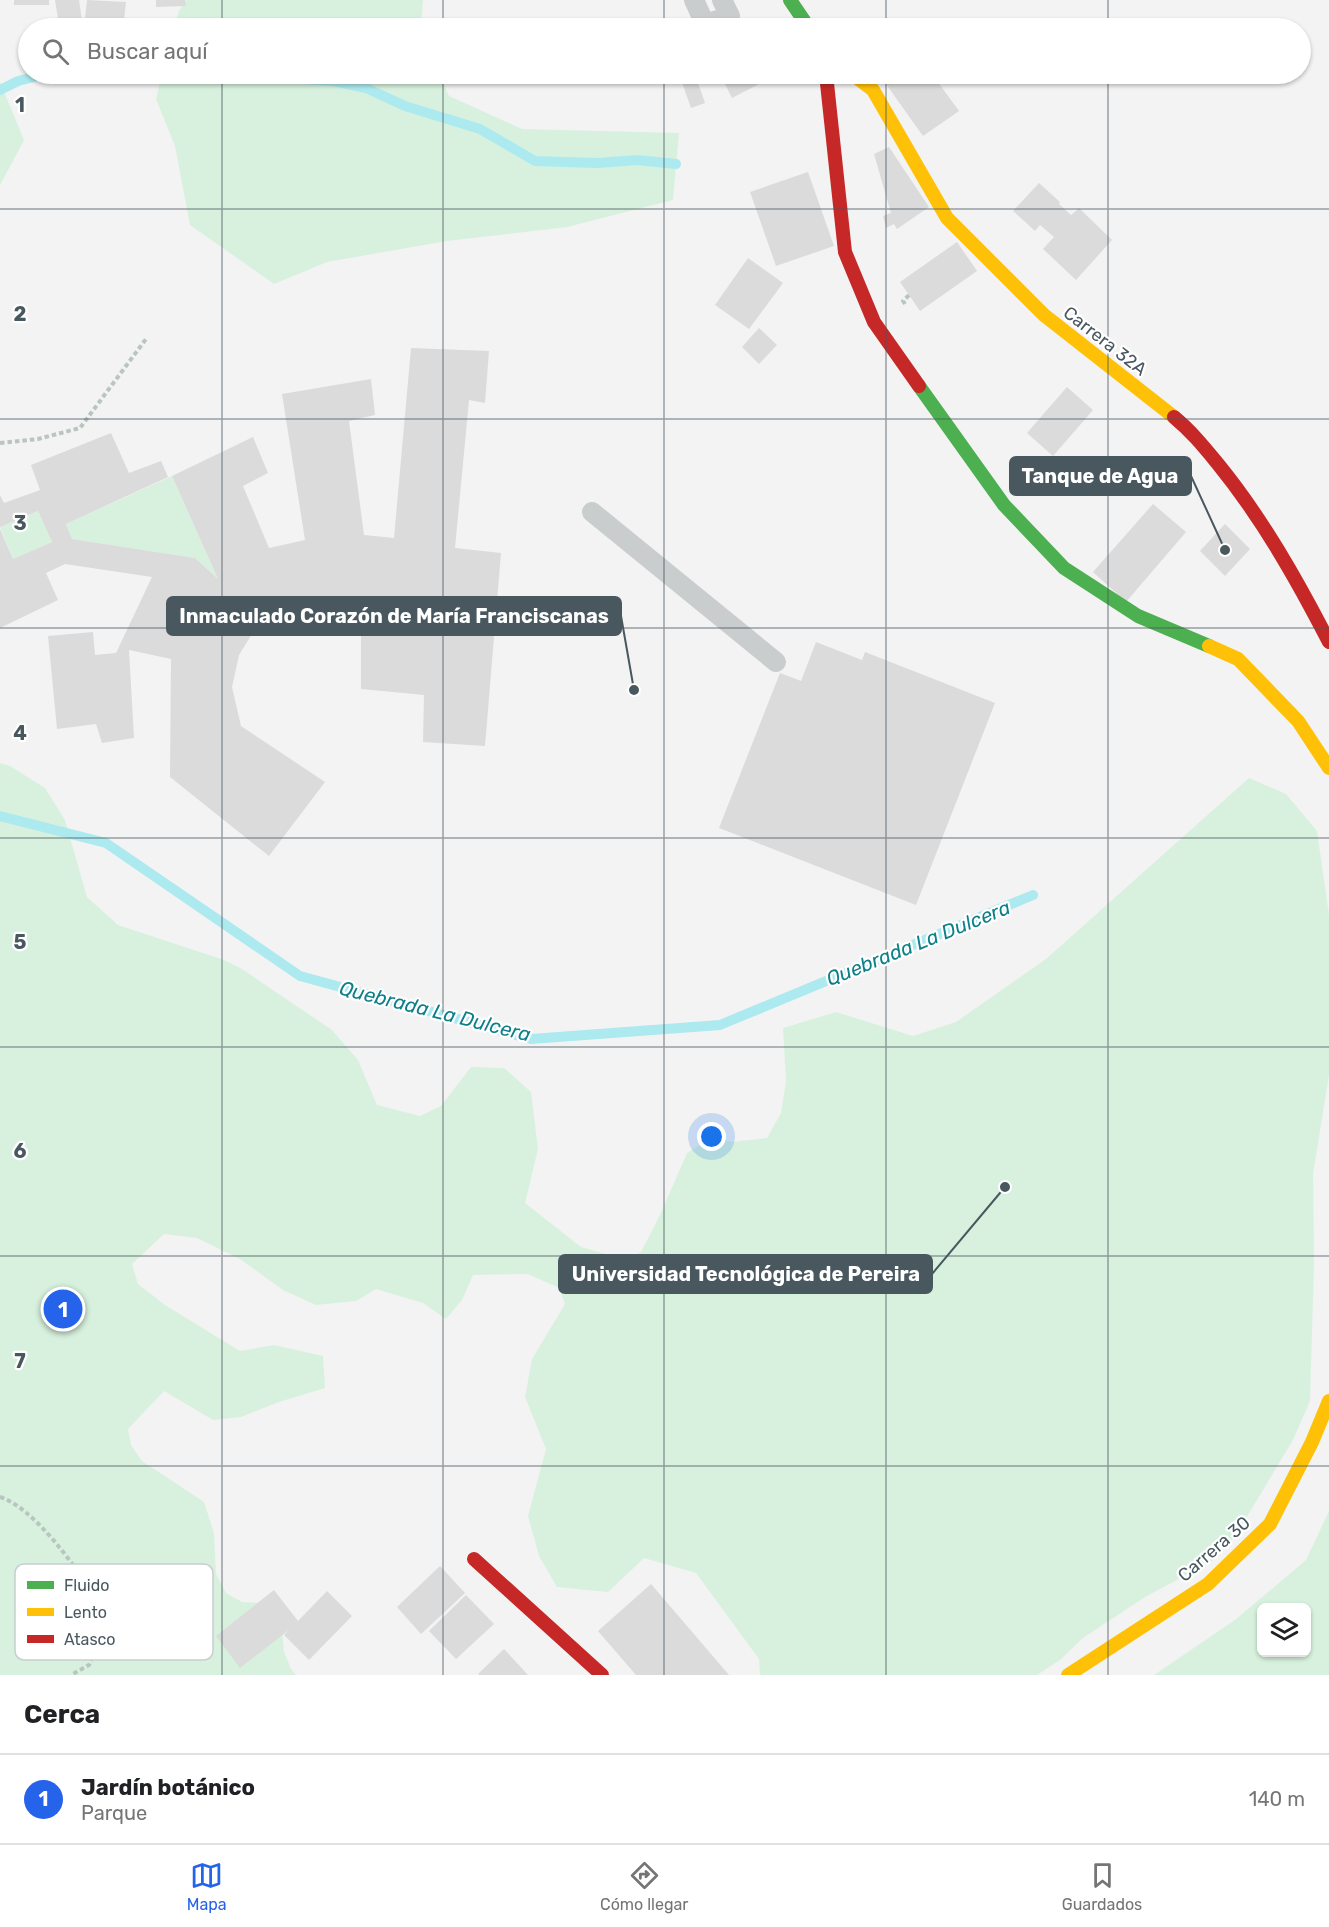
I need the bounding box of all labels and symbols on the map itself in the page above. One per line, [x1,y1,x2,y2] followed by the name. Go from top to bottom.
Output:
[15,93,25,117] text: 1
[14,302,27,326] text: 2
[1059,302,1151,380] street label: Carrera 32A
[1010,457,1191,495] callout: Tanque de Agua
[1022,464,1178,488] text: Tanque de Agua
[13,511,27,535] text: 3
[167,597,621,635] callout: Inmaculado Corazón de María Franciscanas
[179,604,609,628] text: Inmaculado Corazón de María Franciscanas
[13,721,27,745] text: 4
[822,895,1014,991] water label: Quebrada La Dulcera
[14,930,27,954] text: 5
[337,976,534,1047] water label: Quebrada La Dulcera
[697,1122,726,1151] your location
[13,1139,27,1163] text: 6
[559,1255,932,1293] callout: Universidad Tecnológica de Pereira
[572,1262,920,1286] text: Universidad Tecnológica de Pereira
[44,1286,82,1332] pin: 1
[14,1349,26,1373] text: 7
[1173,1512,1255,1586] street label: Carrera 30
[15,1564,213,1660] legend
[64,1576,109,1595] text: Fluido
[64,1603,107,1622] text: Lento
[64,1630,116,1649] text: Atasco

